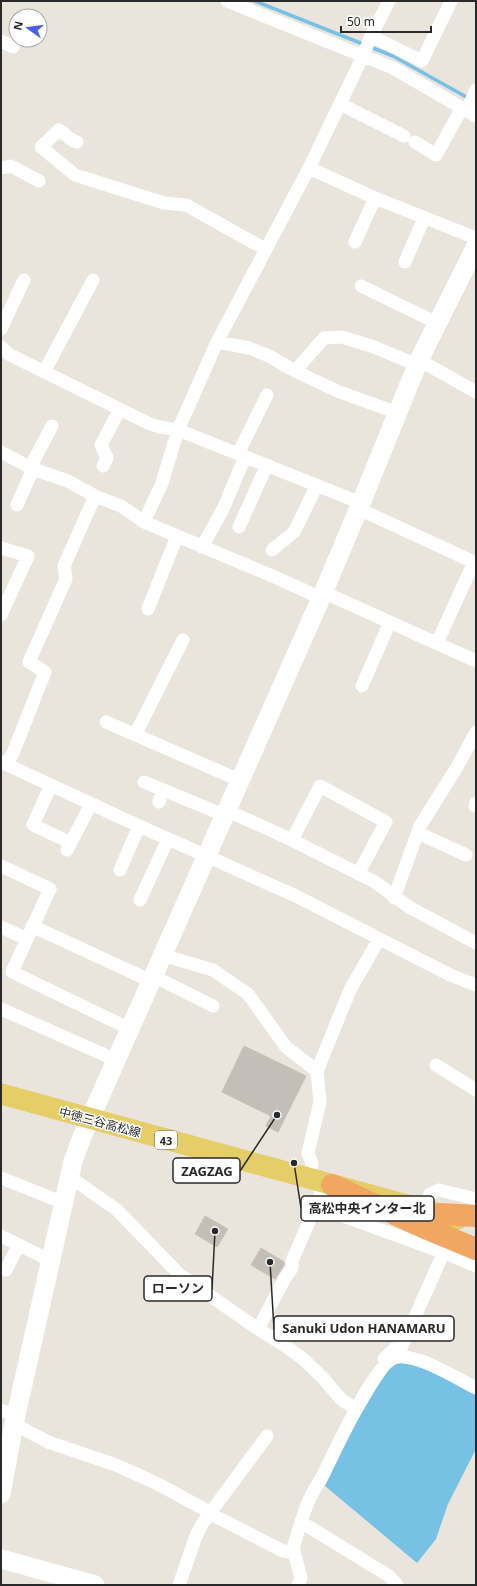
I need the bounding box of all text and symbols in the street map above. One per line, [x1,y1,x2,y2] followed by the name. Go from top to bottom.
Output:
[8,8,48,48] north arrow
[341,8,431,34] scale bar
[347,13,375,30] text: 50 m
[9,19,26,32] text: N
[57,1103,143,1141] street label: 中徳三谷高松線
[155,1131,177,1149] road number: 43
[173,1158,240,1183] callout: ZAGZAG
[181,1162,233,1180] text: ZAGZAG
[301,1196,434,1221] callout: 高松中央インター北
[308,1199,426,1217] text: 高松中央インター北
[144,1276,212,1301] callout: ローソン
[152,1279,204,1297] text: ローソン
[274,1316,454,1341] callout: Sanuki Udon HANAMARU
[282,1319,446,1337] text: Sanuki Udon HANAMARU

